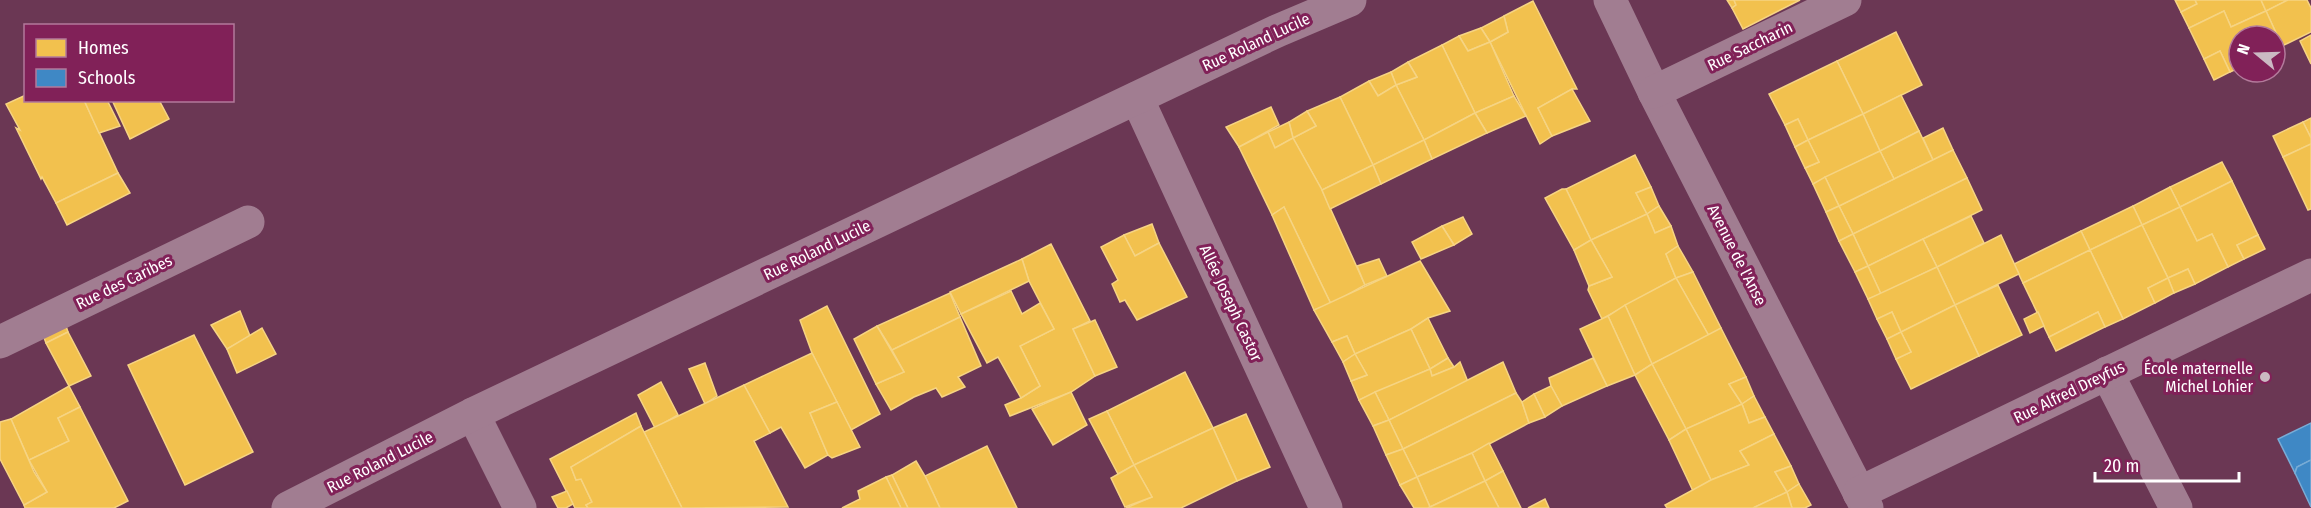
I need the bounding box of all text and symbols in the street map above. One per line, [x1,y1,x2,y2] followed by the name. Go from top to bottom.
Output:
[1199,9,1313,75] street label: Rue Roland Lucile
[1704,17,1796,75] street label: Rue Saccharin
[24,24,234,102] legend
[2227,24,2287,84] north arrow
[78,37,129,59] text: Homes
[2233,42,2254,57] text: N
[78,67,136,89] text: Schools
[1703,202,1771,309] street label: Avenue de l'Anse
[760,216,874,284] street label: Rue Roland Lucile
[1196,242,1266,365] street label: Allée Joseph Castor
[73,250,175,313] street label: Rue des Caribes
[2010,357,2128,427] street label: Rue Alfred Dreyfus
[2144,359,2253,396] place label: École maternelle Michel Lohier
[2258,370,2272,384] marker: École maternelle Michel Lohier
[324,427,436,497] street label: Rue Roland Lucile
[2095,445,2239,483] scale bar
[2104,455,2139,477] text: 20 m

